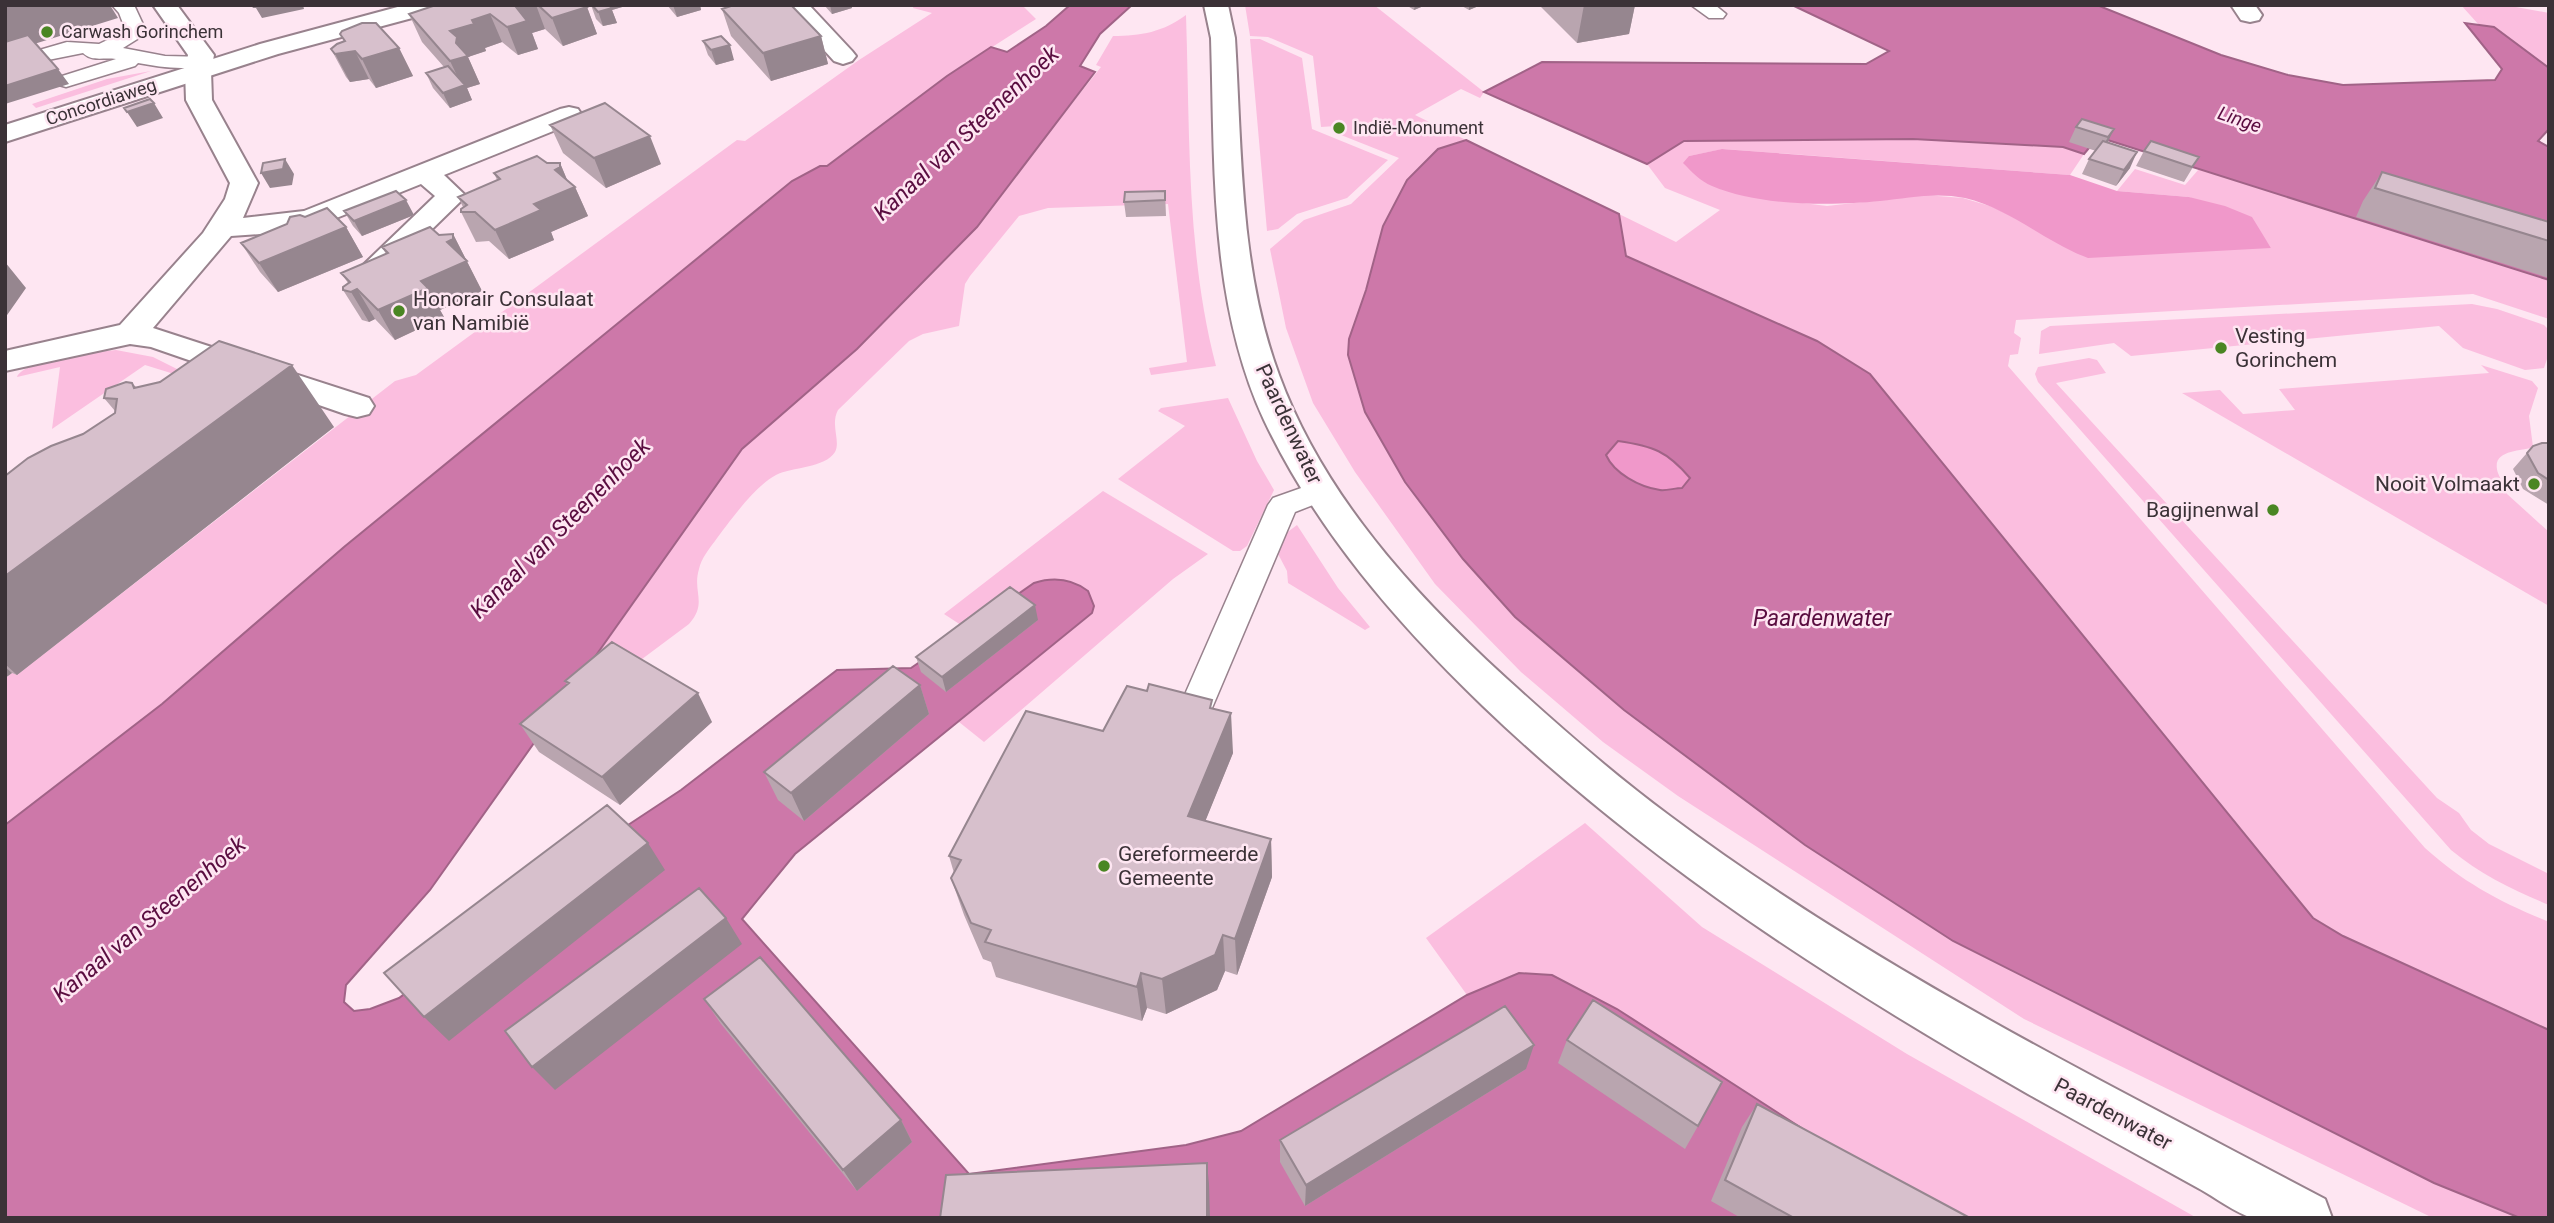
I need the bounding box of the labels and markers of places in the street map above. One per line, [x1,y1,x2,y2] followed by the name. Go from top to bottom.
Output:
[61,21,223,42] place label: Carwash Gorinchem
[39,24,55,40] marker: Carwash Gorinchem
[1353,117,1484,138] place label: Indië-Monument
[1331,120,1347,136] marker: Indië-Monument
[413,287,594,335] place label: Honorair Consulaat van Namibië
[391,303,407,319] marker: Honorair Consulaat van Namibië
[2235,324,2337,372] place label: Vesting Gorinchem
[2213,340,2229,356] marker: Vesting Gorinchem
[2375,472,2520,496] place label: Nooit Volmaakt
[2526,476,2542,492] marker: Nooit Volmaakt
[2146,498,2259,522] place label: Bagijnenwal
[2265,502,2281,518] marker: Bagijnenwal
[1118,842,1258,890] place label: Gereformeerde Gemeente
[1096,858,1112,874] marker: Gereformeerde Gemeente

